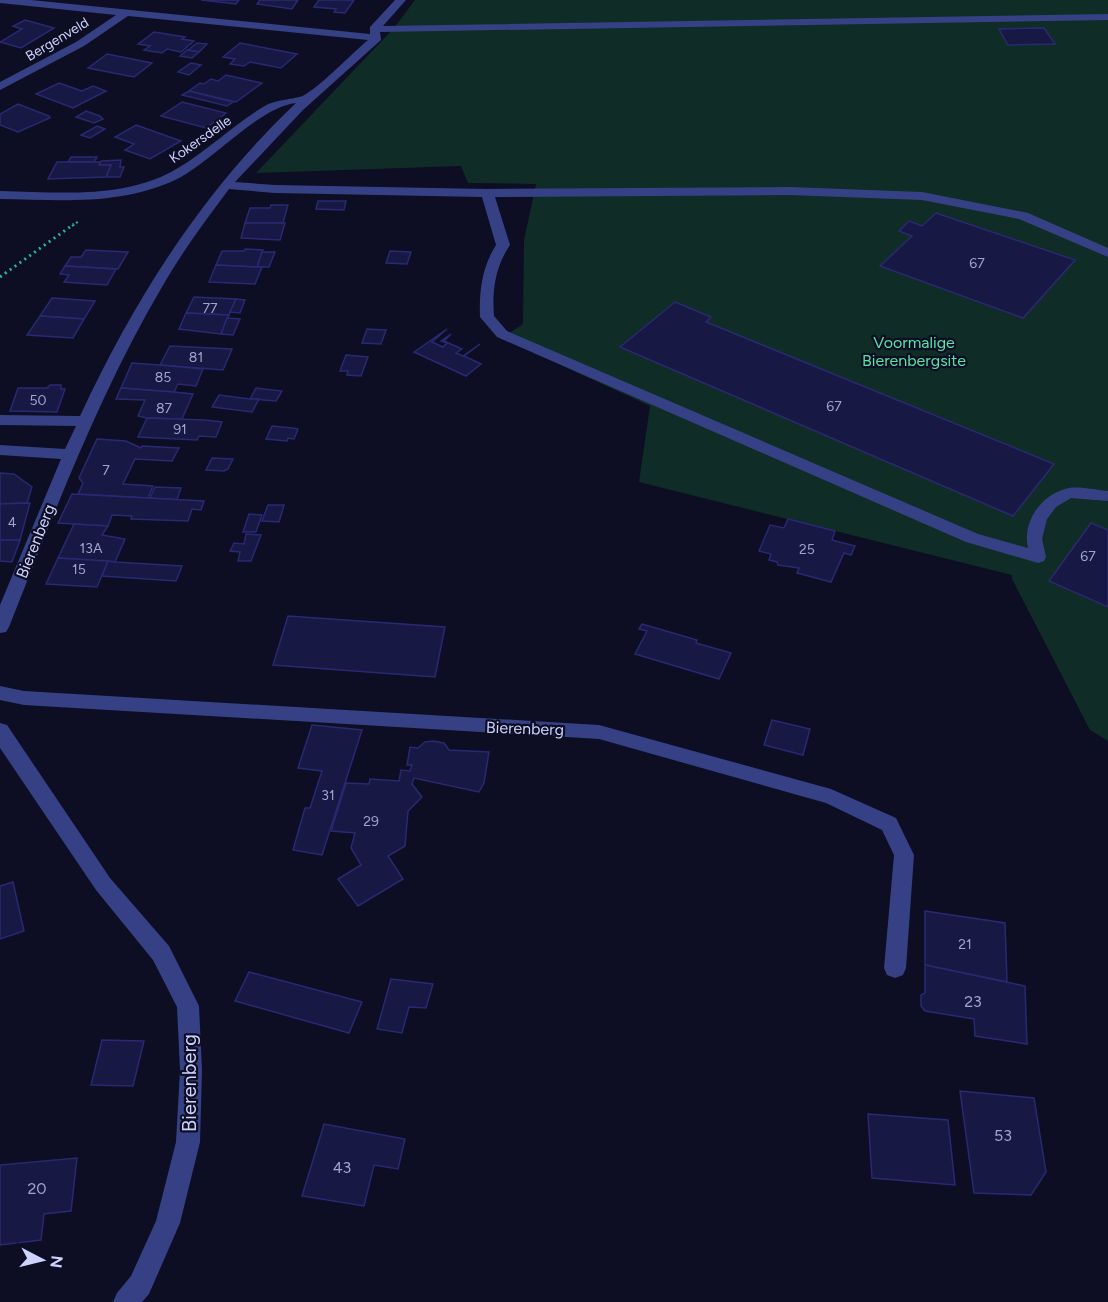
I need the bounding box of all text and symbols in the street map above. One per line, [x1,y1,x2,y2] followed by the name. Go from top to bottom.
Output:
[23,14,92,65] street label: Bergenveld
[166,112,235,167] street label: Kokersdelle
[969,255,985,272] house number: 67
[202,300,218,317] house number: 77
[862,333,966,370] park label: Voormalige Bierenbergsite
[189,349,203,366] house number: 81
[155,369,171,386] house number: 85
[29,392,47,409] house number: 50
[826,398,842,415] house number: 67
[156,400,173,417] house number: 87
[173,421,187,438] house number: 91
[102,462,110,479] house number: 7
[12,501,59,581] street label: Bierenberg
[8,514,17,531] house number: 4
[80,540,103,557] house number: 13A
[799,541,815,558] house number: 25
[1080,548,1096,565] house number: 67
[72,561,86,578] house number: 15
[486,718,564,739] street label: Bierenberg
[321,787,335,804] house number: 31
[363,813,379,830] house number: 29
[958,936,972,953] house number: 21
[964,992,982,1011] house number: 23
[177,1034,201,1132] street label: Bierenberg
[994,1126,1012,1145] house number: 53
[333,1158,351,1177] house number: 43
[27,1179,47,1198] house number: 20
[12,1230,72,1290] north arrow
[46,1254,67,1269] text: N

